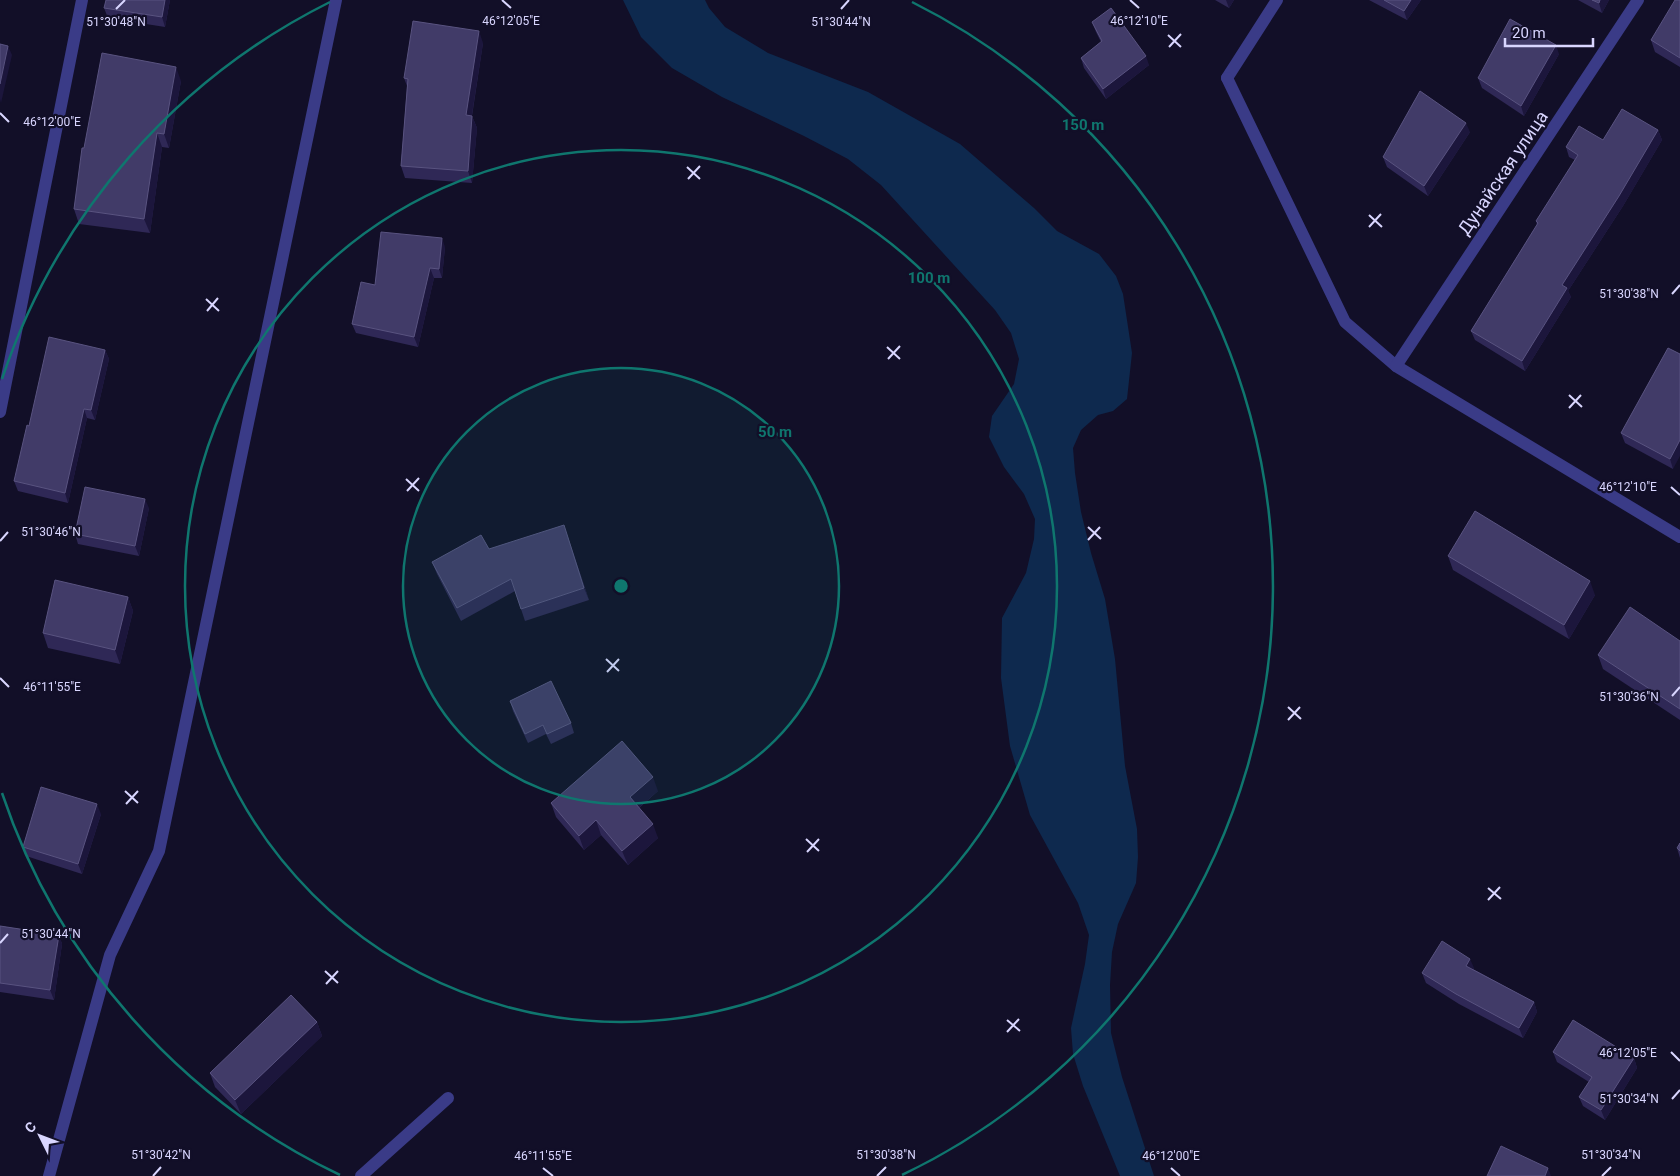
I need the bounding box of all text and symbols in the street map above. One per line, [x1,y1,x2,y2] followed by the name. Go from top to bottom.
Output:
[482,14,540,28] text: 46°12'05"E
[1110,14,1168,28] text: 46°12'10"E
[86,15,146,29] text: 51°30'48"N
[811,15,871,29] text: 51°30'44"N
[1505,15,1592,47] scale bar
[1512,24,1546,42] text: 20 m
[1453,107,1552,239] street label: Дунайская улица
[23,115,81,129] text: 46°12'00"E
[1062,116,1104,134] text: 150 m
[908,269,950,287] text: 100 m
[1599,287,1659,301] text: 51°30'38"N
[758,423,792,441] text: 50 m
[1599,480,1657,494] text: 46°12'10"E
[21,525,81,539] text: 51°30'46"N
[612,577,630,595] centre of rings
[23,680,81,694] text: 46°11'55"E
[1599,690,1659,704] text: 51°30'36"N
[21,927,81,941] text: 51°30'44"N
[1599,1046,1657,1060] text: 46°12'05"E
[1599,1092,1659,1106] text: 51°30'34"N
[15,1111,65,1161] north arrow
[21,1119,39,1136] text: С
[131,1148,191,1162] text: 51°30'42"N
[856,1148,916,1162] text: 51°30'38"N
[1581,1148,1641,1162] text: 51°30'34"N
[514,1149,572,1163] text: 46°11'55"E
[1142,1149,1200,1163] text: 46°12'00"E

